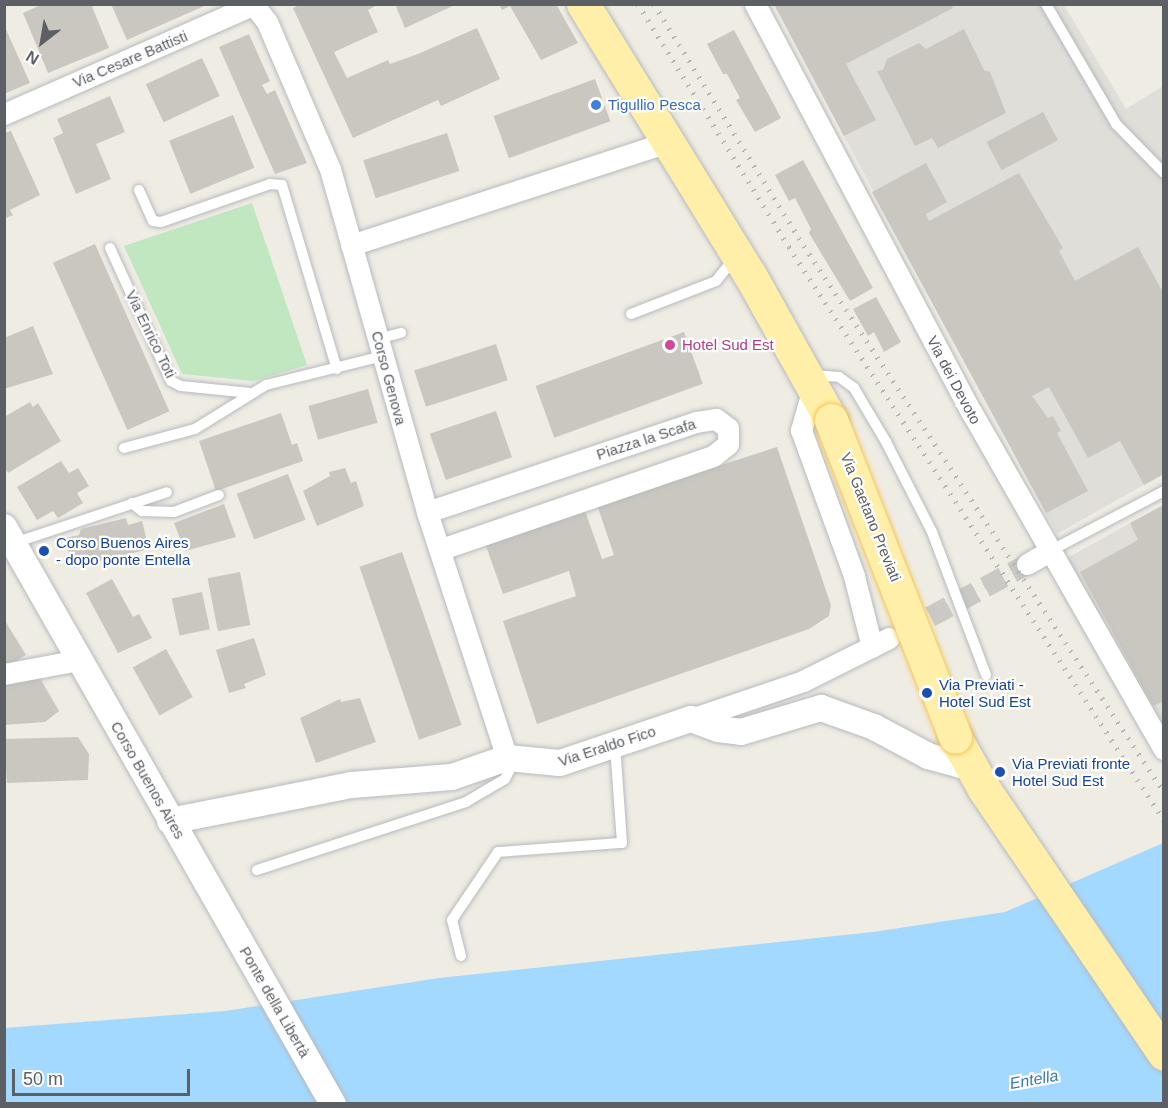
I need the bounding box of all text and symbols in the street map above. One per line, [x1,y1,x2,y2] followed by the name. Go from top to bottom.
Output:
[12,12,72,72] north arrow
[70,27,190,91] street label: Via Cesare Battisti
[23,48,42,68] text: N
[608,96,701,114] place label: Tigullio Pesca
[589,98,603,112] marker: Tigullio Pesca
[122,287,180,381] street label: Via Enrico Toti
[368,329,410,427] street label: Corso Genova
[923,333,985,427] street label: Via dei Devoto
[682,336,774,354] place label: Hotel Sud Est
[663,338,677,352] marker: Hotel Sud Est
[594,414,698,464] street label: Piazza la Scafa
[837,450,905,584] street label: Via Gaetano Previati
[56,533,190,568] place label: Corso Buenos Aires - dopo ponte Entella
[37,544,51,558] marker: Corso Buenos Aires - dopo ponte Entella
[939,675,1031,710] place label: Via Previati - Hotel Sud Est
[920,686,934,700] marker: Via Previati - Hotel Sud Est
[107,718,189,842] street label: Corso Buenos Aires
[556,722,658,770] street label: Via Eraldo Fico
[1012,754,1130,789] place label: Via Previati fronte Hotel Sud Est
[993,765,1007,779] marker: Via Previati fronte Hotel Sud Est
[236,943,314,1061] street label: Ponte della Libertà
[15,1057,194,1095] scale bar
[1008,1066,1060,1094] water label: Entella
[23,1069,63,1089] text: 50 m

